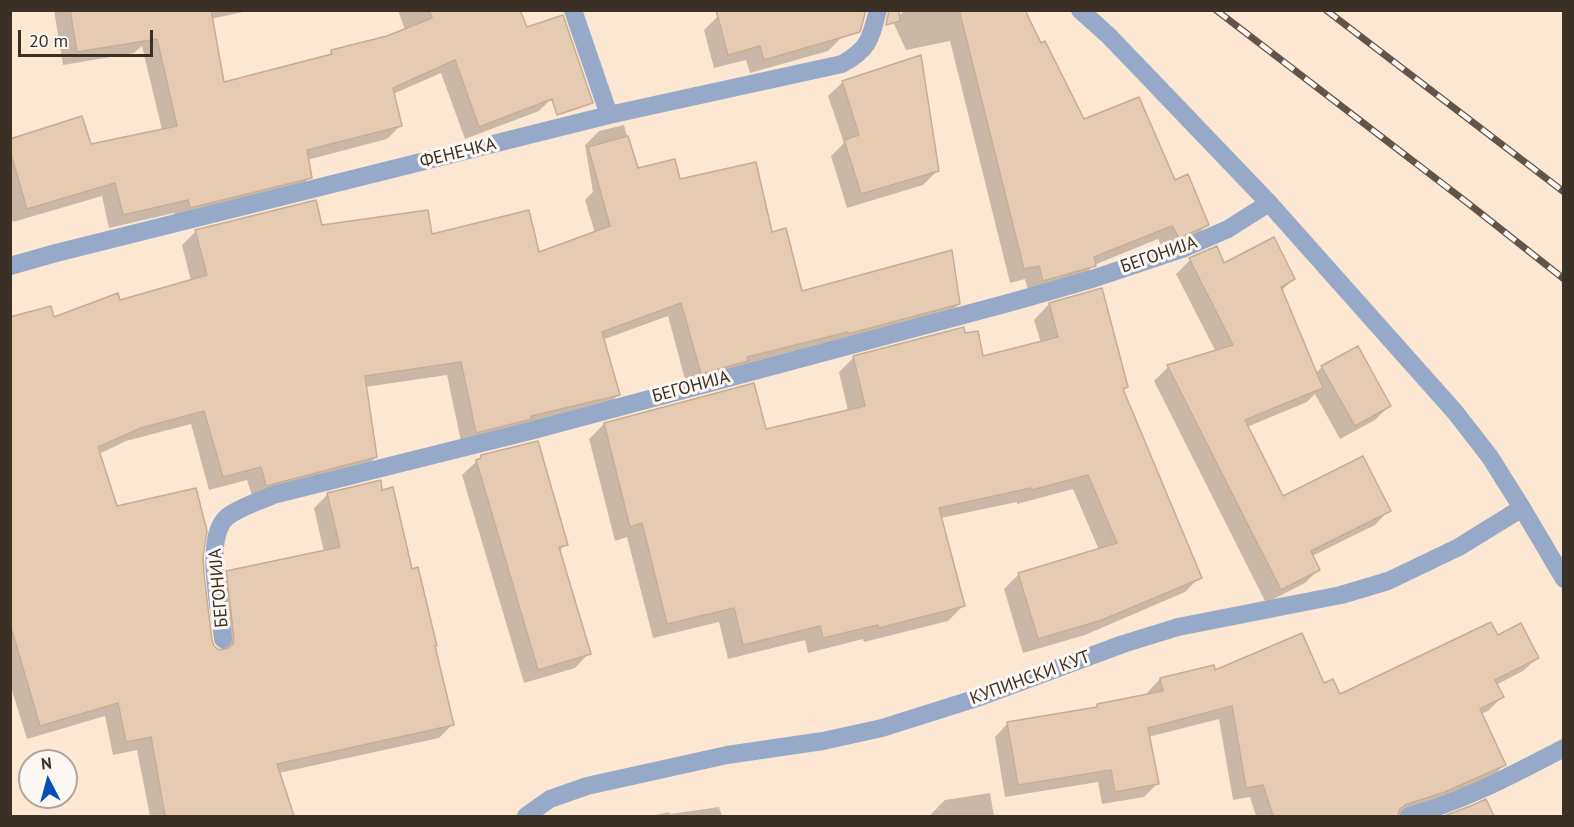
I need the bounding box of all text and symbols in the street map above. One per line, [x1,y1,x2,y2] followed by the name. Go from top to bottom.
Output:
[21,18,156,56] scale bar
[29,29,68,52] text: 20 m
[418,133,498,173] street label: ФЕНЕЧКА
[1118,232,1200,278] street label: БЕГОНИЈА
[650,366,732,408] street label: БЕГОНИЈА
[205,547,233,629] street label: БЕГОНИЈА
[967,646,1093,710] street label: КУПИНСКИ КУТ
[18,749,78,809] north arrow
[40,753,53,774] text: N

